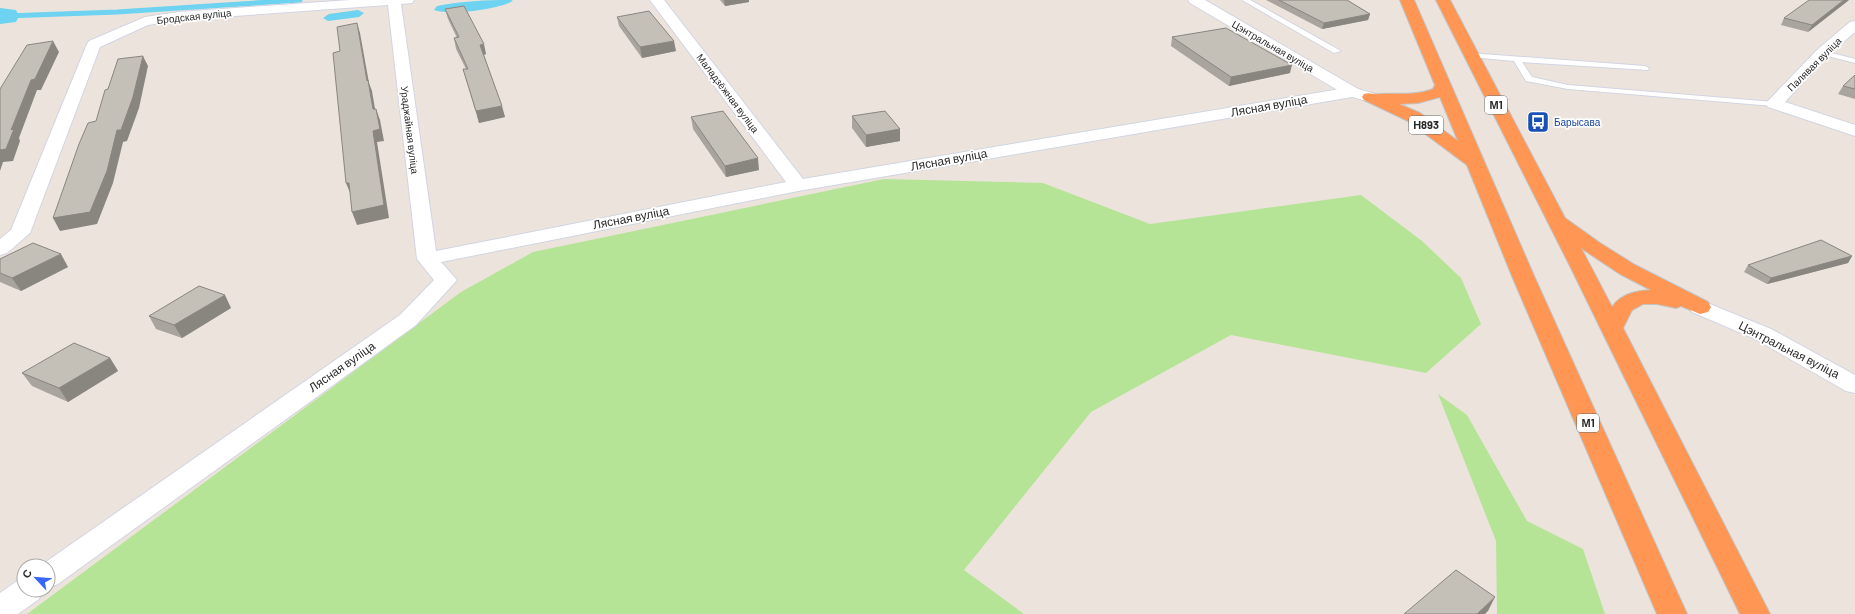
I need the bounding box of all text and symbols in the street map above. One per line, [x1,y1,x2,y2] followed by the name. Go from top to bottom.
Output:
[156,6,232,26] street label: Бродская вуліца
[1230,18,1316,75] street label: Цэнтральная вуліца
[1785,34,1844,93] street label: Палявая вуліца
[694,51,762,135] street label: Маладзёжная вуліца
[399,85,421,175] street label: Ураджайная вуліца
[1229,91,1309,120] street label: Лясная вуліца
[1485,96,1507,114] road number: М1
[1525,109,1551,135] bus stop icon: Барысава
[1409,116,1443,134] road number: Н893
[1554,116,1601,128] place label: Барысава
[909,145,989,174] street label: Лясная вуліца
[591,203,671,232] street label: Лясная вуліца
[1736,318,1842,382] street label: Цэнтральная вуліца
[306,338,378,395] street label: Лясная вуліца
[1577,414,1599,432] road number: М1
[16,558,56,598] north arrow
[19,567,34,580] text: С

